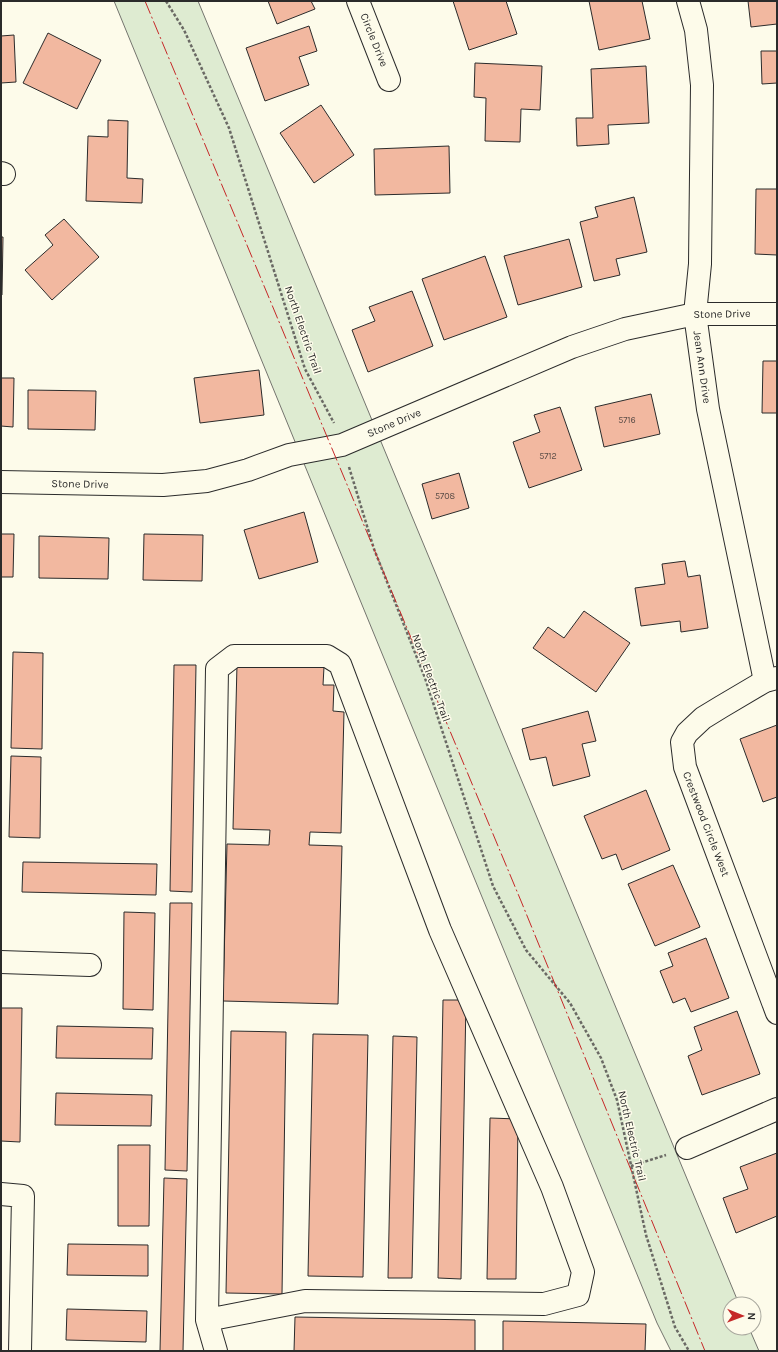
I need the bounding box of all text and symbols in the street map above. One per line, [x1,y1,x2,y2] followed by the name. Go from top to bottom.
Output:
[357,11,391,69] street label: Circle Drive
[282,284,324,376] street label: North Electric Trail
[693,307,751,321] street label: Stone Drive
[690,330,714,405] street label: Jean Ann Drive
[365,406,423,440] street label: Stone Drive
[618,415,636,425] house number: 5716
[539,451,557,461] house number: 5712
[51,477,109,491] street label: Stone Drive
[435,491,456,501] house number: 5708
[409,632,453,724] street label: North Electric Trail
[680,770,732,878] street label: Crestwood Circle West
[615,1090,649,1182] street label: North Electric Trail
[722,1296,762,1336] north arrow
[745,1312,758,1320] text: N

